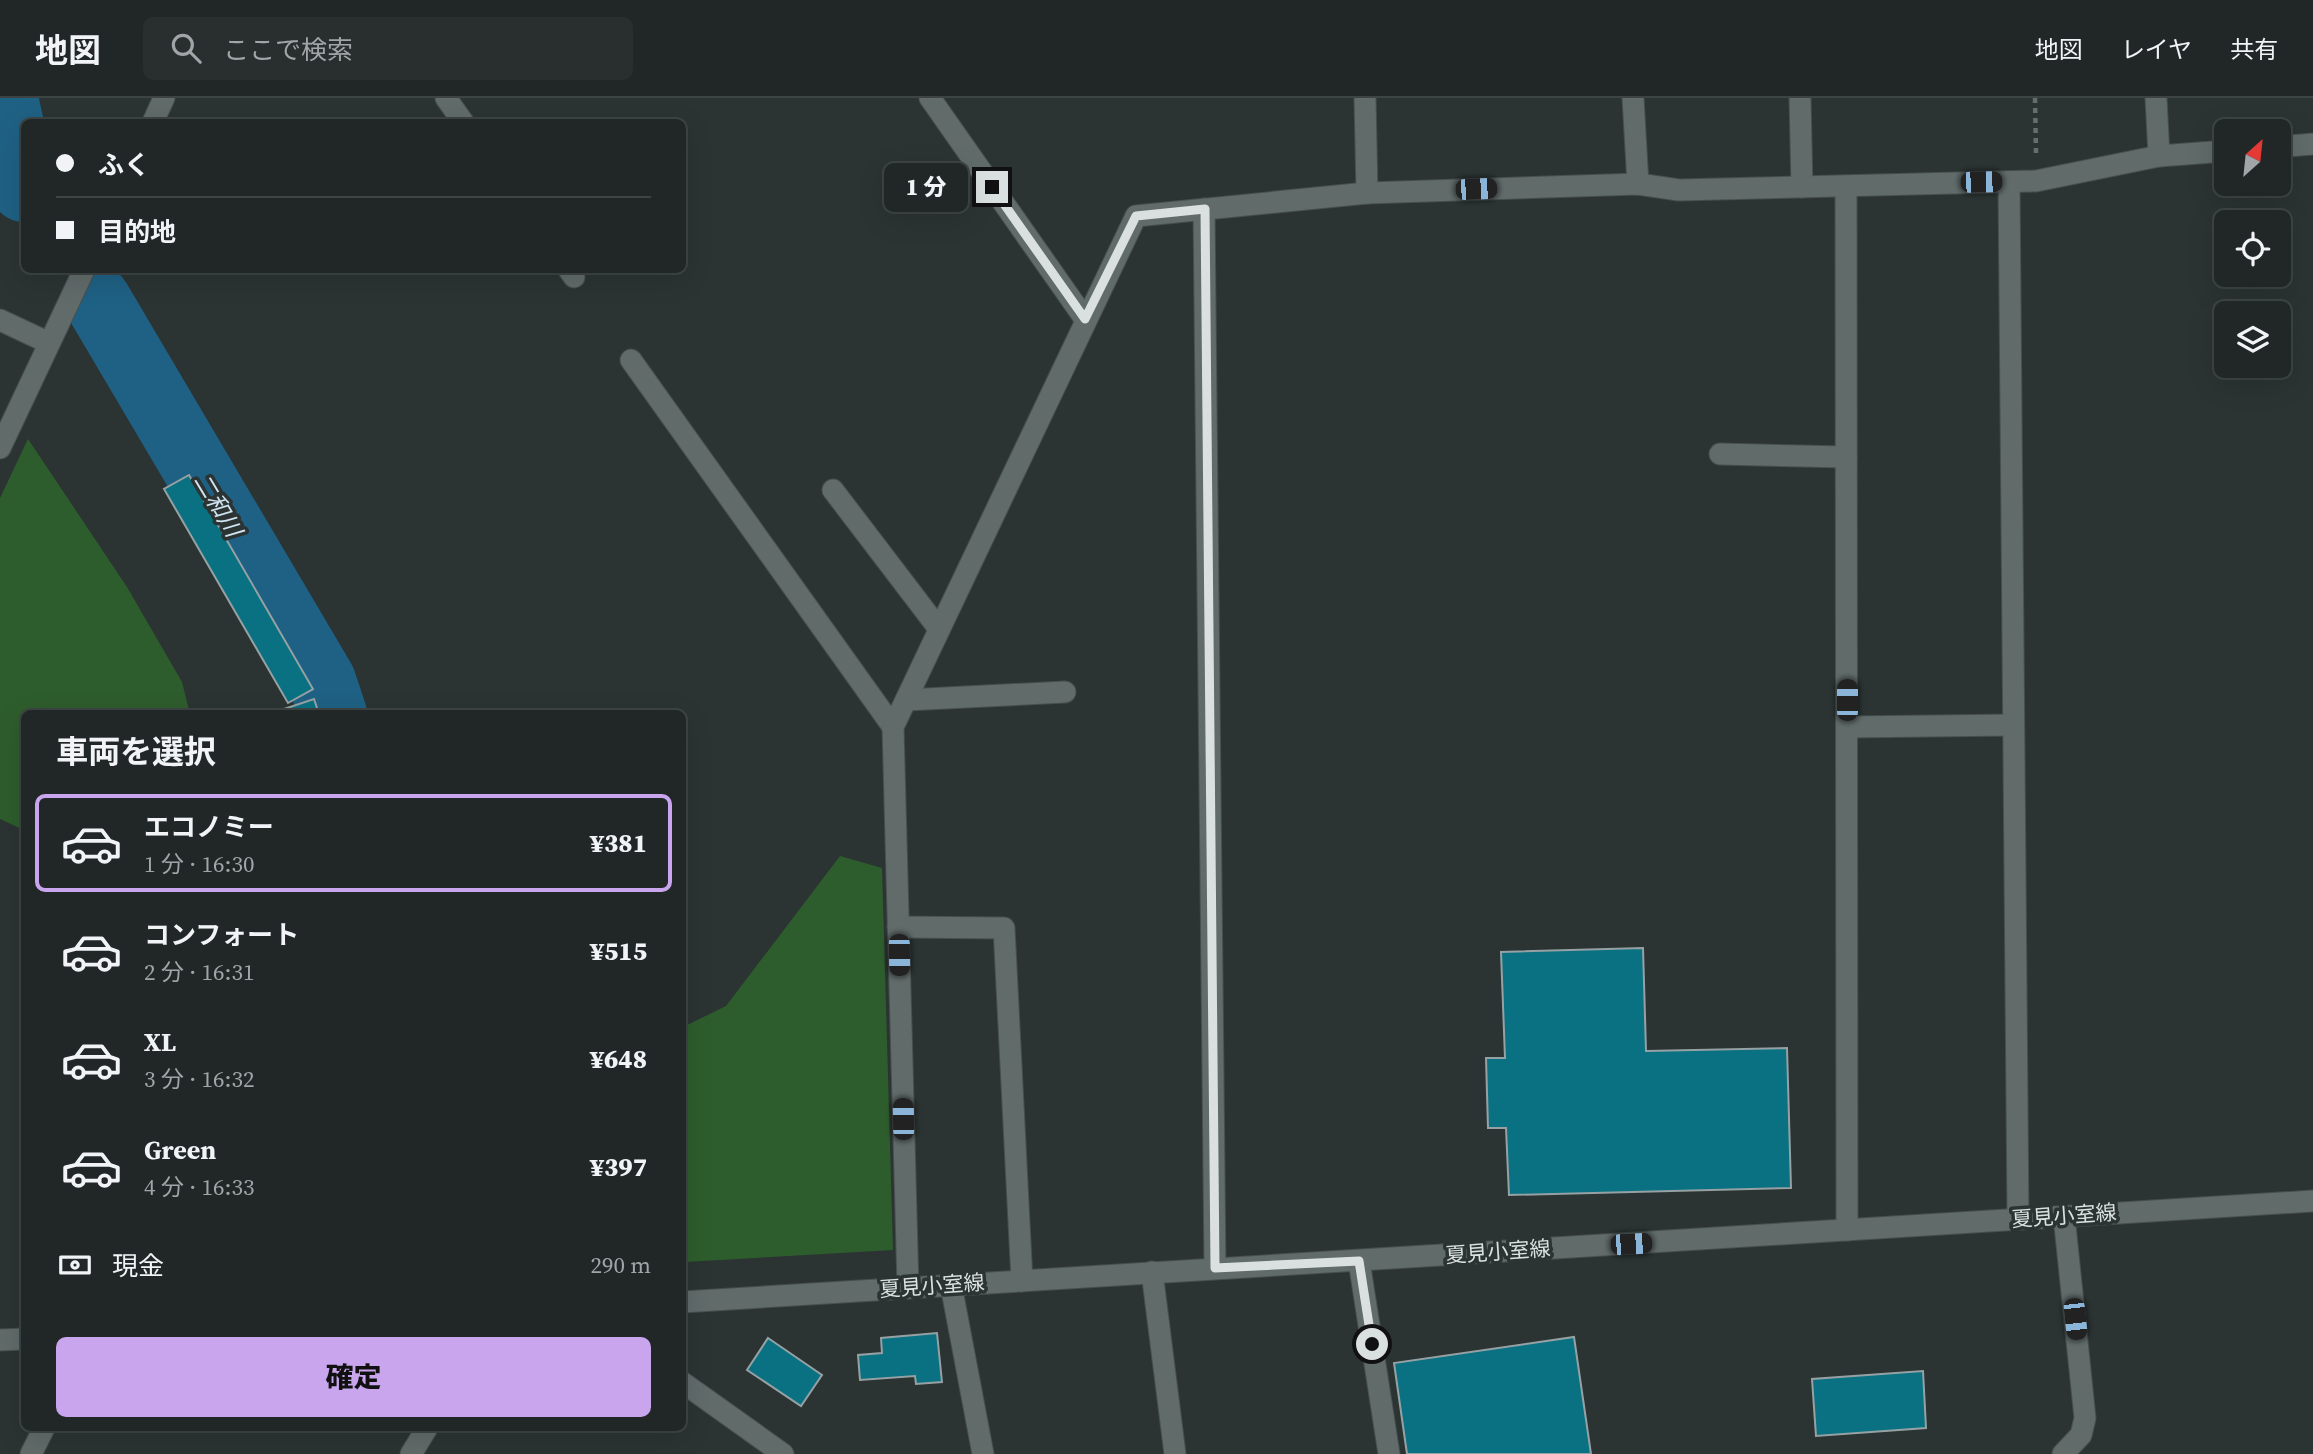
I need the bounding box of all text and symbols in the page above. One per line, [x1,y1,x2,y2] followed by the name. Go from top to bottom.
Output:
[143,17,633,80] search box
[35,28,101,73] text: 地図
[167,29,205,67] icon: search
[223,32,353,68] text: ここで検索
[2035,33,2083,66] text: 地図
[2121,33,2192,66] text: レイヤ
[2230,33,2278,66] text: 共有
[2214,119,2291,196] north arrow
[2214,119,2291,378] map controls
[98,147,150,183] text: ふく
[884,162,968,212] callout: 1 分
[906,171,946,203] text: 1 分
[976,171,1008,203] route end
[1960,171,2003,193] car
[1455,178,1498,200] car
[2214,210,2291,287] button: locate
[98,214,176,250] text: 目的地
[2214,301,2291,378] button: layers
[187,467,251,545] water label: 二和川
[1837,679,1858,721] car
[56,730,216,774] text: 車両を選択
[144,809,274,845] text: エコノミー
[60,812,123,875] icon: car
[590,825,647,861] text: ¥381
[144,848,254,880] text: 1 分 · 16:30
[144,917,299,953] text: コンフォート
[60,920,123,983] icon: car
[590,933,647,969] text: ¥515
[889,934,910,976] car
[144,956,254,988] text: 2 分 · 16:31
[144,1024,176,1060] text: XL
[60,1028,123,1091] icon: car
[590,1041,647,1077] text: ¥648
[144,1063,254,1095] text: 3 分 · 16:32
[893,1098,914,1140] car
[144,1132,216,1168] text: Green
[60,1136,123,1199] icon: car
[590,1149,647,1185] text: ¥397
[144,1171,254,1203] text: 4 分 · 16:33
[2011,1197,2117,1234] street label: 夏見小室線
[1610,1232,1653,1256] car
[1445,1233,1551,1270] street label: 夏見小室線
[56,1246,94,1284] icon: cash
[112,1248,164,1284] text: 現金
[590,1249,651,1281] text: 290 m
[879,1267,985,1304] street label: 夏見小室線
[2063,1297,2088,1341] car
[1356,1328,1388,1360] route start
[56,1337,651,1417] button: 確定

